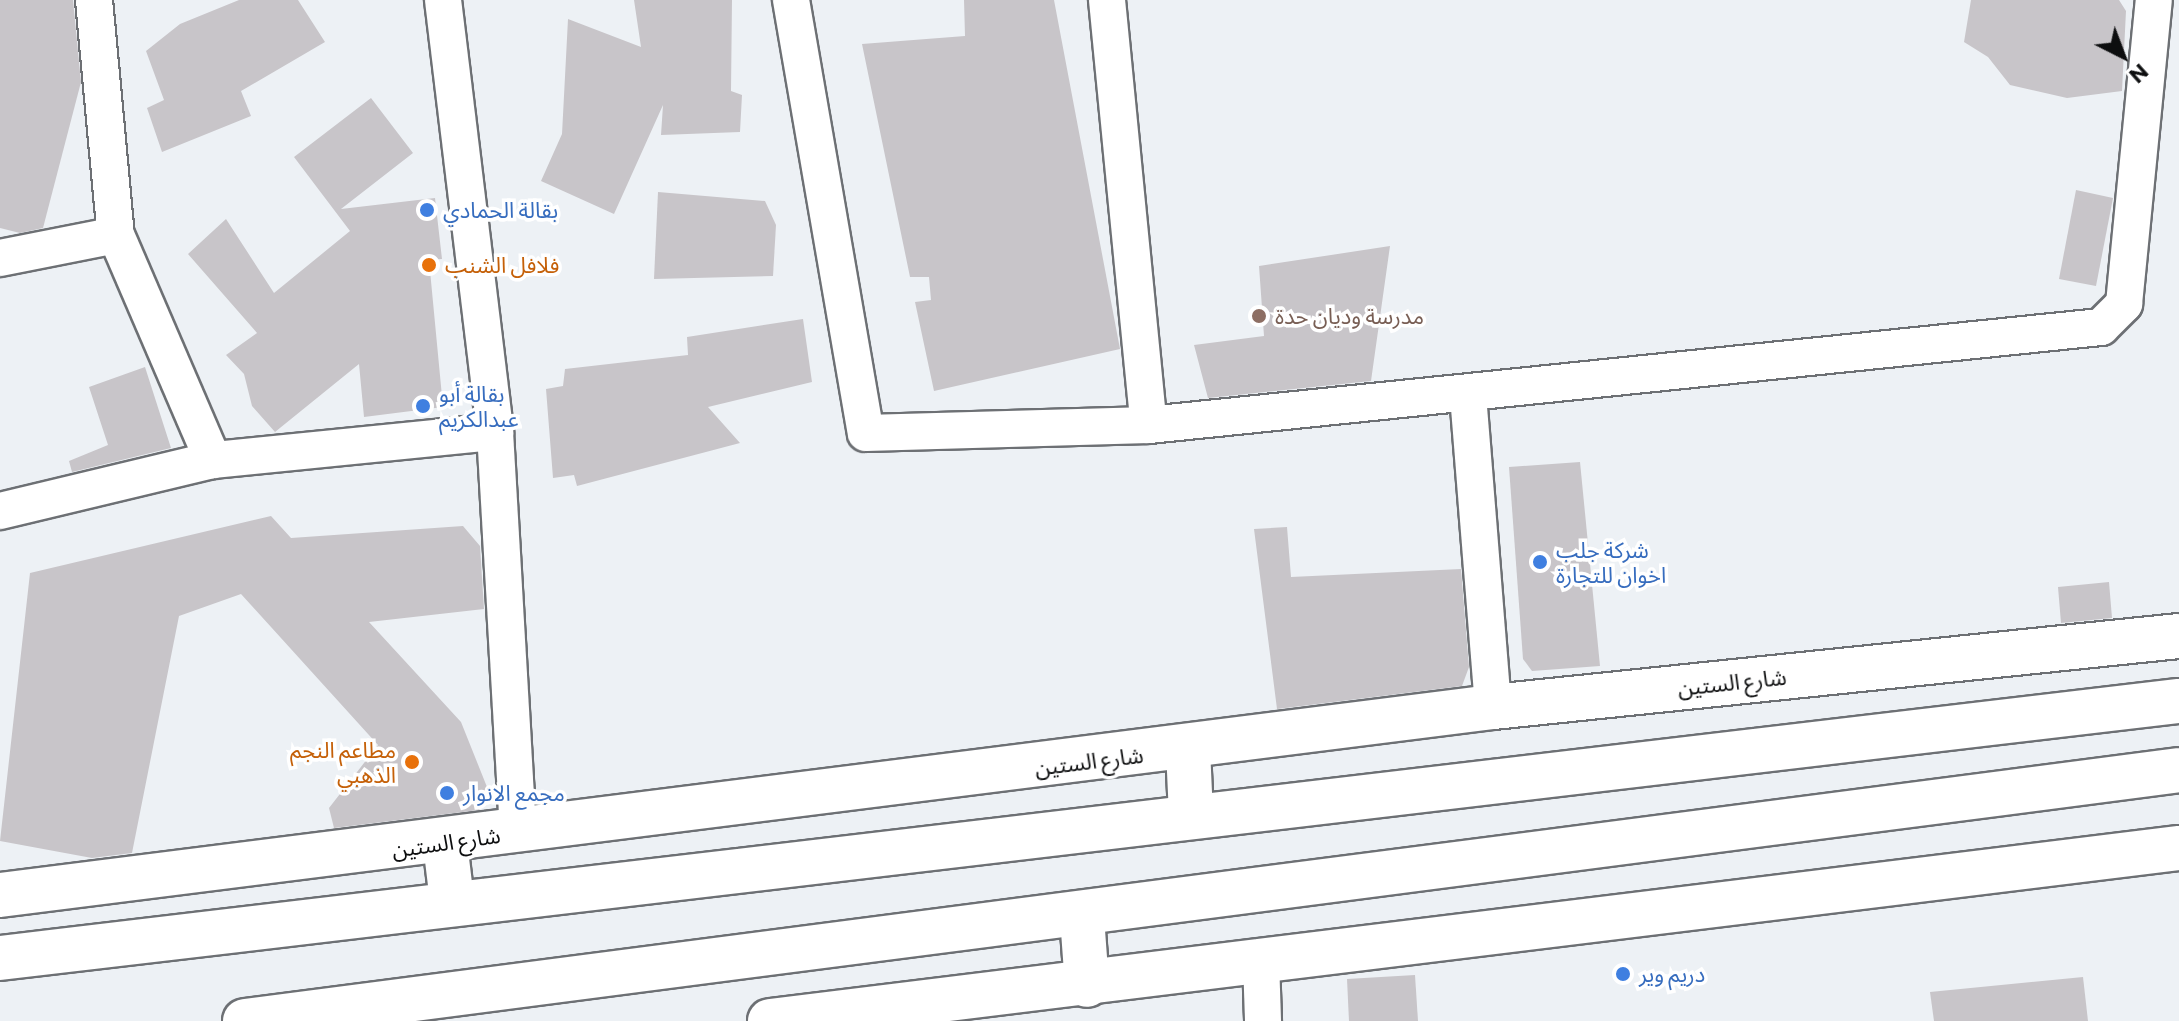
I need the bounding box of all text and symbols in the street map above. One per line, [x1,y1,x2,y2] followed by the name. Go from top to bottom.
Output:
[2083,16,2163,96] north arrow
[2124,59,2155,90] text: N
[443,197,558,223] place label: بقالة الحمادي
[418,201,436,219] marker: بقالة الحمادي
[445,252,559,278] place label: فلافل الشنب
[420,256,438,274] marker: فلافل الشنب
[1275,303,1424,329] place label: مدرسة وديان حدة
[1250,307,1268,325] marker: مدرسة وديان حدة
[439,380,518,432] place label: بقالة أبو عبدالكريم
[414,397,432,415] marker: بقالة أبو عبدالكريم
[1556,536,1666,588] place label: شركة جلب اخوان للتجارة
[1531,553,1549,571] marker: شركة جلب اخوان للتجارة
[1676,663,1788,701] street label: شارع الستين
[290,736,396,788] place label: مطاعم النجم الذهبي
[1033,741,1145,781] street label: شارع الستين
[403,753,421,771] marker: مطاعم النجم الذهبي
[463,780,565,806] place label: مجمع الانوار
[438,784,456,802] marker: مجمع الانوار
[390,821,502,863] street label: شارع الستين
[1639,961,1705,987] place label: دريم وير
[1614,965,1632,983] marker: دريم وير

